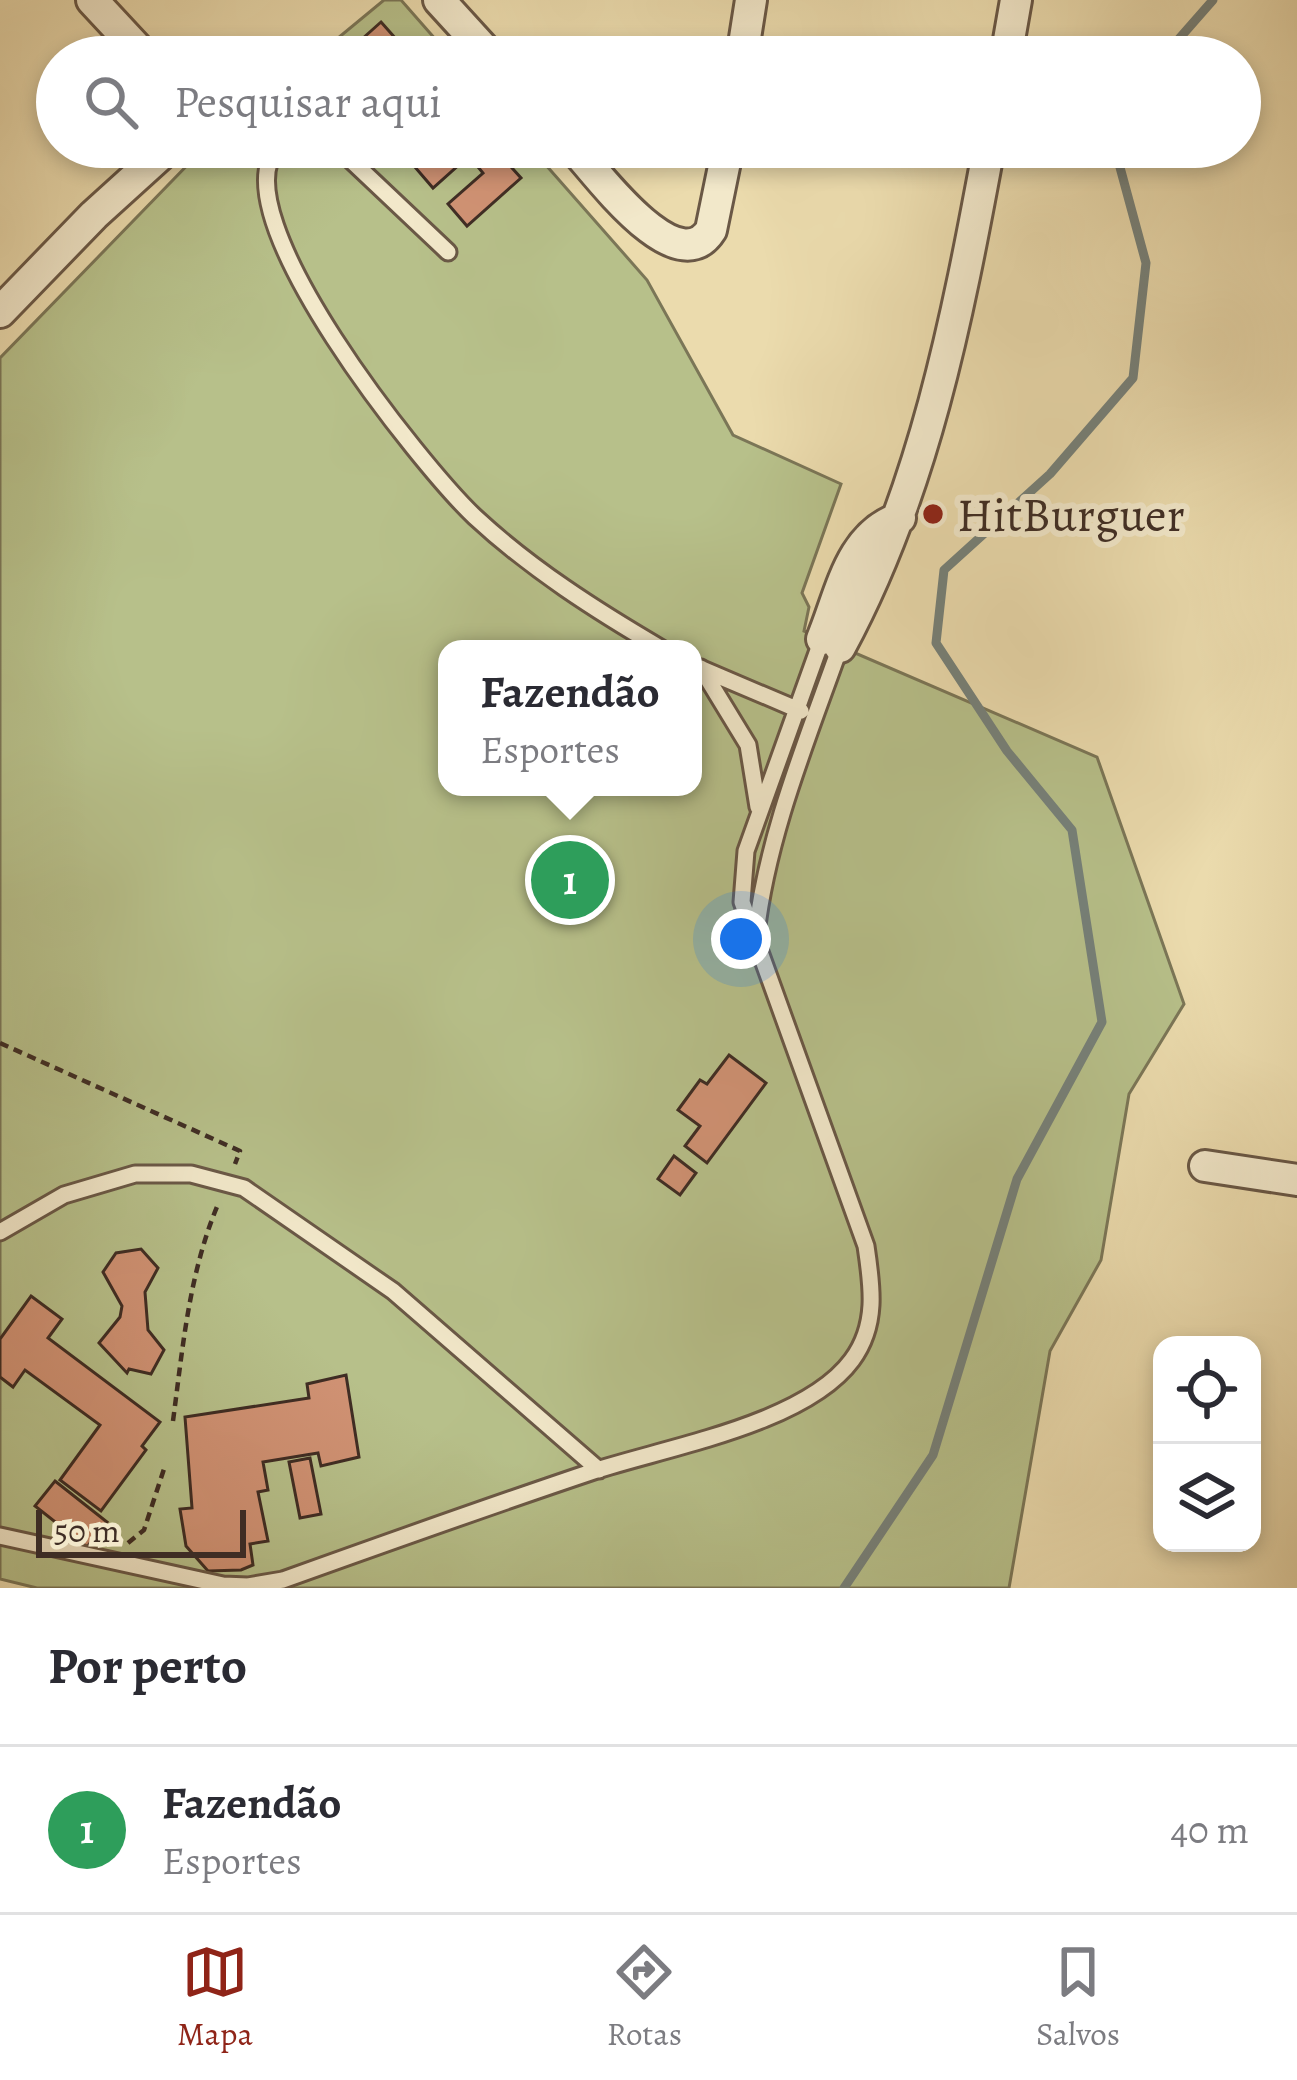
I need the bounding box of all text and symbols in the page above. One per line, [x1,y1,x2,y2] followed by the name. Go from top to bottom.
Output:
[36,36,1261,168] search box
[78,69,144,135] icon: search
[174,71,442,133] text: Pesquisar aqui
[957,482,1185,548] place label: HitBurguer
[920,501,946,527] marker: HitBurguer
[438,640,702,796] popup
[480,661,660,723] text: Fazendão
[480,723,620,776] text: Esportes
[531,835,609,925] pin: 1
[711,909,771,969] your location
[1153,1336,1261,1552] map controls
[1153,1336,1261,1444] button: locate
[1153,1444,1261,1552] button: layers
[36,1504,246,1557] scale bar
[54,1508,120,1553] text: 50 m
[48,1631,247,1701] text: Por perto
[162,1772,341,1834] text: Fazendão
[80,1803,94,1856] text: 1
[1170,1803,1249,1856] text: 40 m
[162,1834,302,1887] text: Esportes
[177,1939,253,2056] tab: Mapa
[607,1939,682,2056] tab: Rotas
[1036,1939,1120,2056] tab: Salvos

